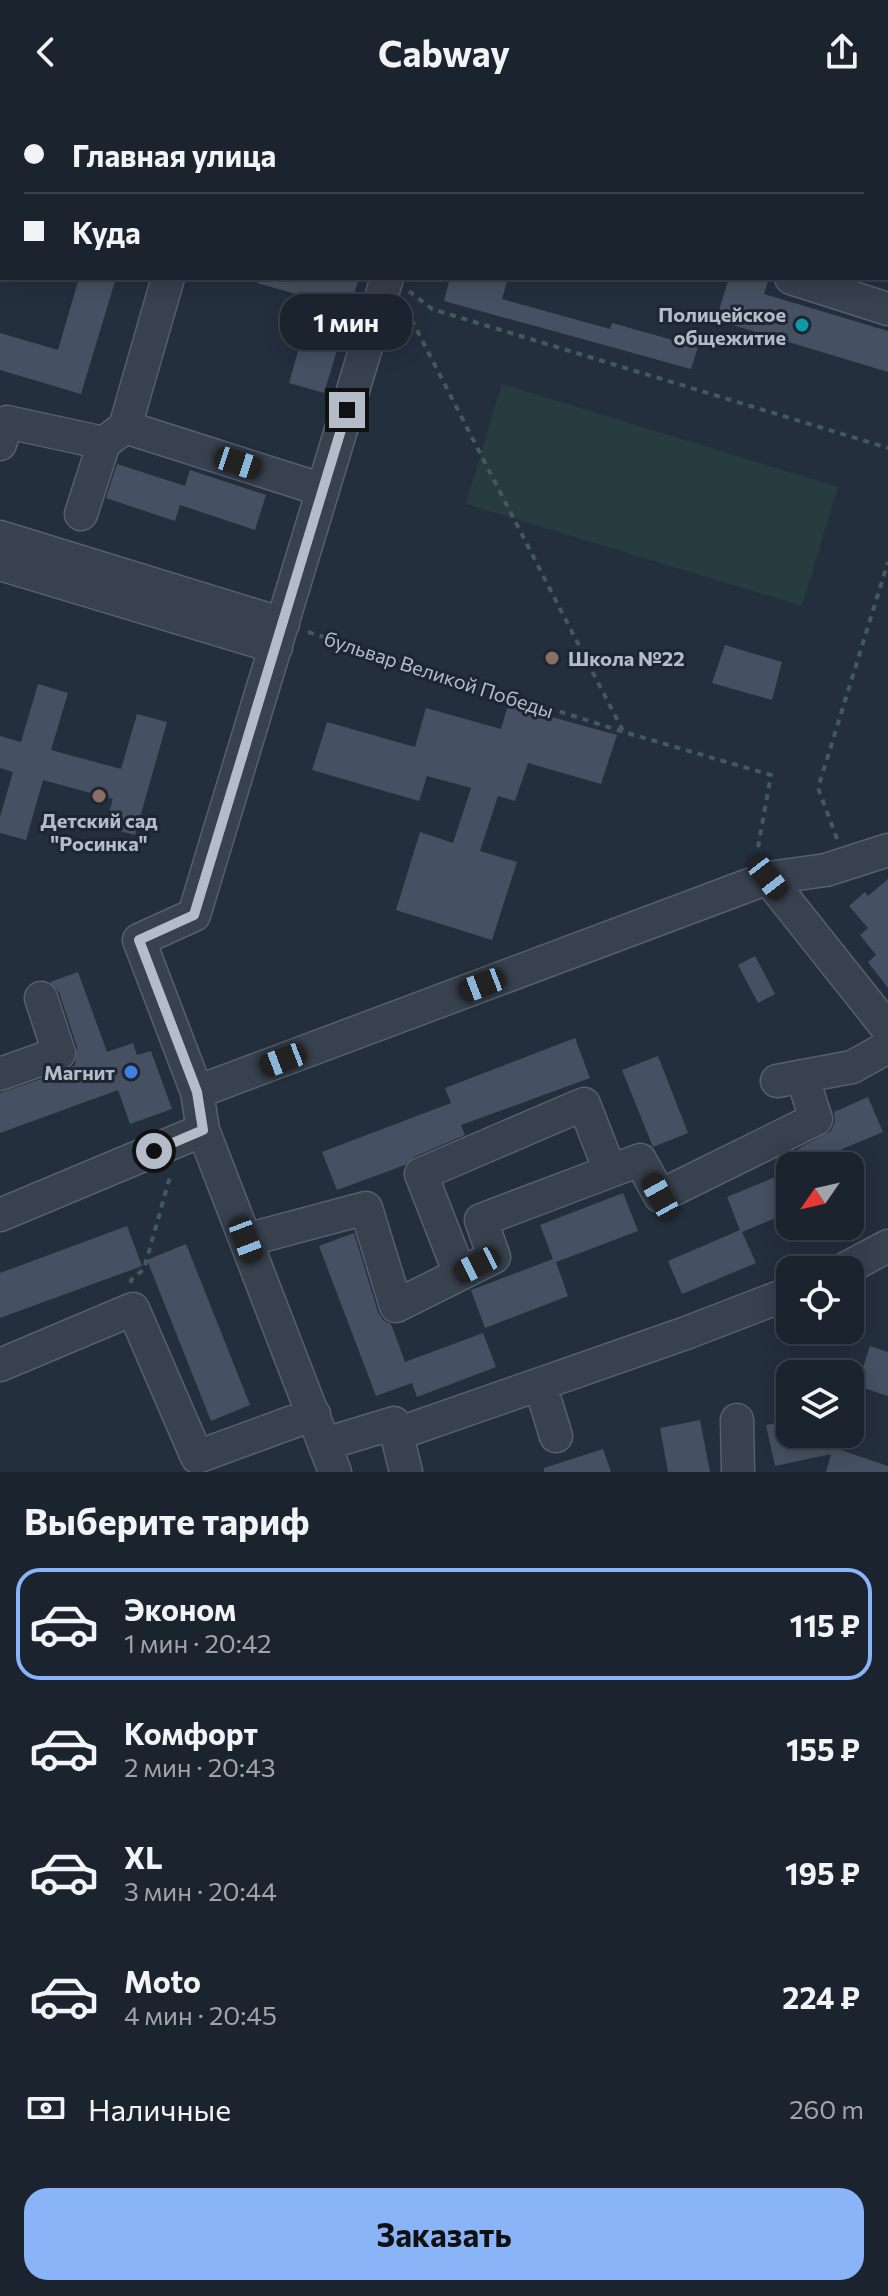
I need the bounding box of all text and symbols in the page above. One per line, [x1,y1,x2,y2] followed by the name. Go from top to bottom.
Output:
[24,30,68,74] icon: back
[378,30,510,74] text: Cabway
[820,30,864,74] icon: share
[72,136,276,173] text: Главная улица
[72,213,141,250] text: Куда
[281,294,413,350] callout: 1 мин
[658,302,786,349] place label: Полицейское общежитие
[313,306,379,337] text: 1 мин
[793,316,811,334] marker: Полицейское общежитие
[329,392,365,428] route end
[211,444,265,482] car
[321,626,557,722] street label: бульвар Великой Победы
[568,646,685,670] place label: Школа №22
[543,649,561,667] marker: Школа №22
[90,787,108,805] marker: Детский сад "Росинка"
[41,808,158,855] place label: Детский сад "Росинка"
[744,852,792,904] car
[455,965,509,1005] car
[256,1040,310,1080] car
[44,1060,115,1084] place label: Магнит
[122,1063,140,1081] marker: Магнит
[136,1133,172,1169] route start
[776,1152,864,1240] north arrow
[776,1152,864,1448] map controls
[638,1169,682,1223] car
[226,1213,266,1267] car
[450,1243,504,1287] car
[776,1256,864,1344] button: locate
[776,1360,864,1448] button: layers
[24,1498,309,1542] text: Выберите тариф
[28,1588,100,1660] icon: car
[124,1590,236,1627] text: Эконом
[790,1606,860,1643] text: 115 ₽
[124,1627,272,1658] text: 1 мин · 20:42
[28,1712,100,1784] icon: car
[124,1714,258,1751] text: Комфорт
[786,1730,860,1767] text: 155 ₽
[124,1751,276,1782] text: 2 мин · 20:43
[28,1836,100,1908] icon: car
[124,1838,163,1875] text: XL
[785,1854,860,1891] text: 195 ₽
[124,1875,277,1906] text: 3 мин · 20:44
[28,1960,100,2032] icon: car
[124,1962,201,1999] text: Moto
[782,1978,860,2015] text: 224 ₽
[124,1999,277,2030] text: 4 мин · 20:45
[24,2086,68,2130] icon: cash
[88,2090,231,2127] text: Наличные
[789,2093,864,2124] text: 260 m
[24,2188,864,2280] button: Заказать

